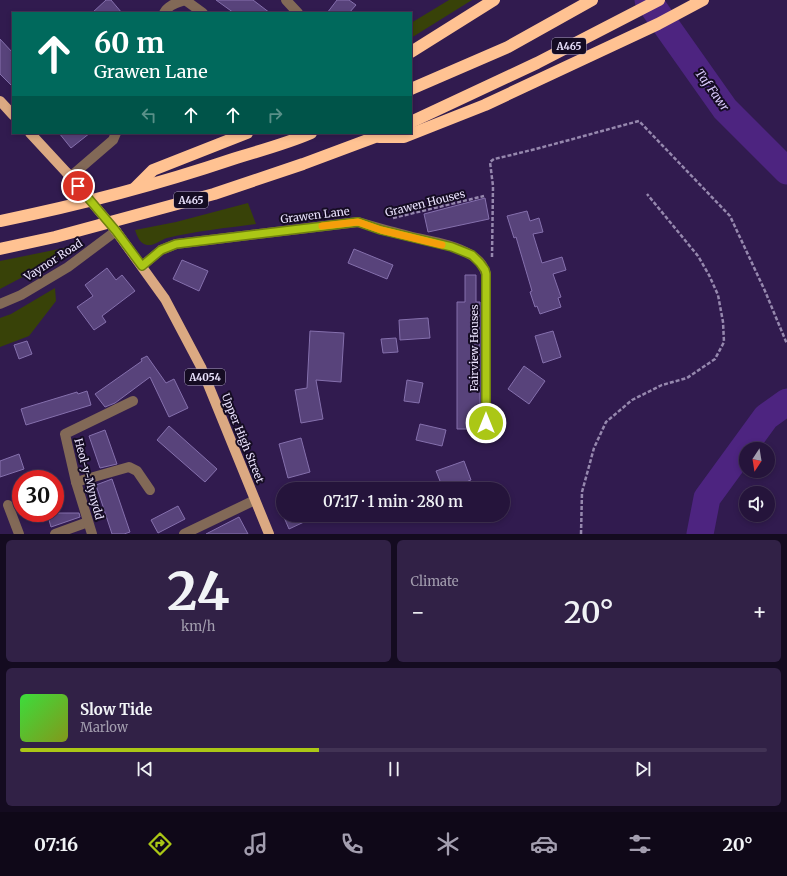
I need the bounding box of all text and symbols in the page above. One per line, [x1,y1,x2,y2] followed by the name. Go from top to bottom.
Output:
[94,25,164,61] text: 60 m
[28,28,80,80] icon: ahead
[552,38,586,54] road number: A465
[94,60,208,83] text: Grawen Lane
[692,66,733,115] water label: Taf Fawr
[138,104,160,126] icon: left
[180,104,202,126] icon: ahead
[222,104,244,126] icon: ahead
[264,104,286,126] icon: right
[61,169,95,203] pin
[67,175,89,197] icon: arrive
[384,186,466,220] street label: Grawen Houses
[174,192,208,208] road number: A465
[280,204,351,226] street label: Grawen Lane
[20,236,85,285] street label: Vaynor Road
[467,304,481,392] street label: Fairview Houses
[185,369,225,385] road number: A4054
[219,391,268,485] street label: Upper High Street
[465,402,507,444] position arrow
[71,437,107,522] street label: Heol-y-Mynydd
[739,442,775,478] north arrow
[739,442,775,522] map controls
[12,470,64,522] speed limit sign: 30
[739,486,775,522] button: sound
[323,492,463,511] text: 07:17 · 1 min · 280 m
[167,559,230,624] text: 24
[411,573,459,590] text: Climate
[564,593,614,631] text: 20°
[411,598,425,626] text: −
[752,598,767,626] text: +
[181,618,215,635] text: km/h
[80,700,152,719] text: Slow Tide
[80,719,128,736] text: Marlow
[134,758,156,780] icon: previous
[383,758,405,780] icon: pause
[632,758,654,780] icon: next
[146,830,174,858] icon: directions
[242,830,270,858] icon: music
[338,830,366,858] icon: phone
[434,830,462,858] icon: climate
[530,830,558,858] icon: car
[626,830,654,858] icon: filters
[34,833,78,856] text: 07:16
[722,833,753,856] text: 20°

